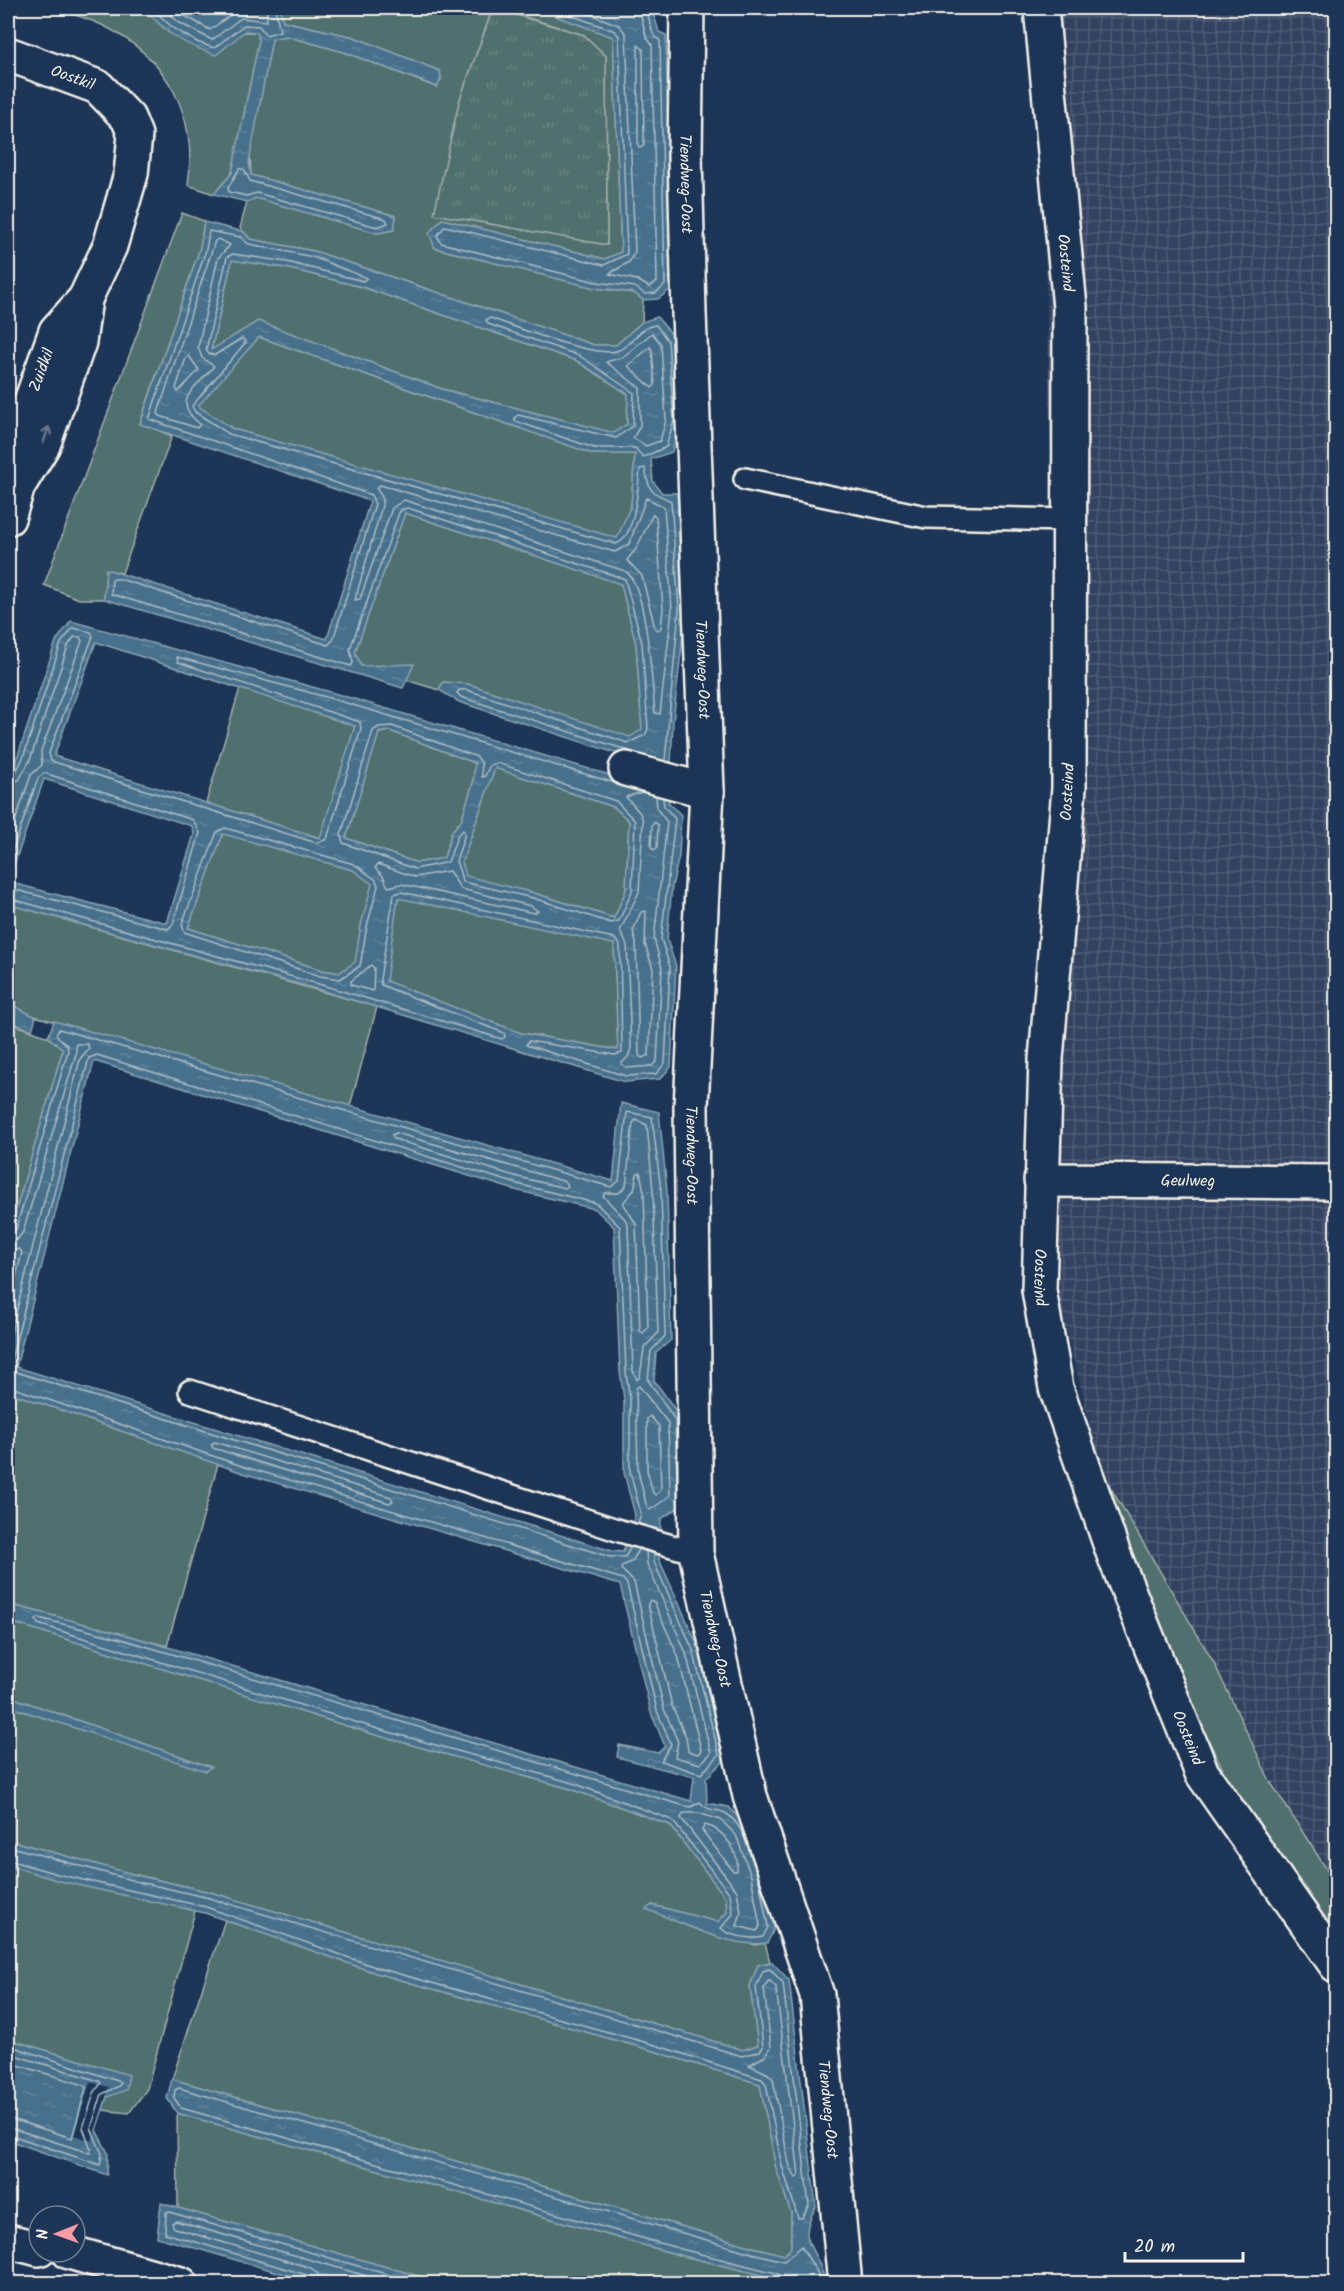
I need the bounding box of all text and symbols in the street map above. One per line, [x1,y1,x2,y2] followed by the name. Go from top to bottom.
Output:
[47,58,98,97] street label: Oostkil
[672,134,700,235] street label: Tiendweg-Oost
[1050,233,1081,294] street label: Oosteind
[23,345,61,395] street label: Zuidkil
[42,426,53,445] one-way arrow
[688,620,717,720] street label: Tiendweg-Oost
[1054,762,1082,821] street label: Oosteind
[678,1105,705,1206] street label: Tiendweg-Oost
[1161,1168,1215,1194] street label: Geulweg
[1026,1248,1054,1309] street label: Oosteind
[692,1588,738,1691] street label: Tiendweg-Oost
[1165,1707,1211,1770] street label: Oosteind
[811,2059,845,2161] street label: Tiendweg-Oost
[27,2204,87,2264] north arrow
[1125,2225,1244,2263] scale bar
[31,2229,56,2240] text: N
[1134,2233,1175,2262] text: 20 m

